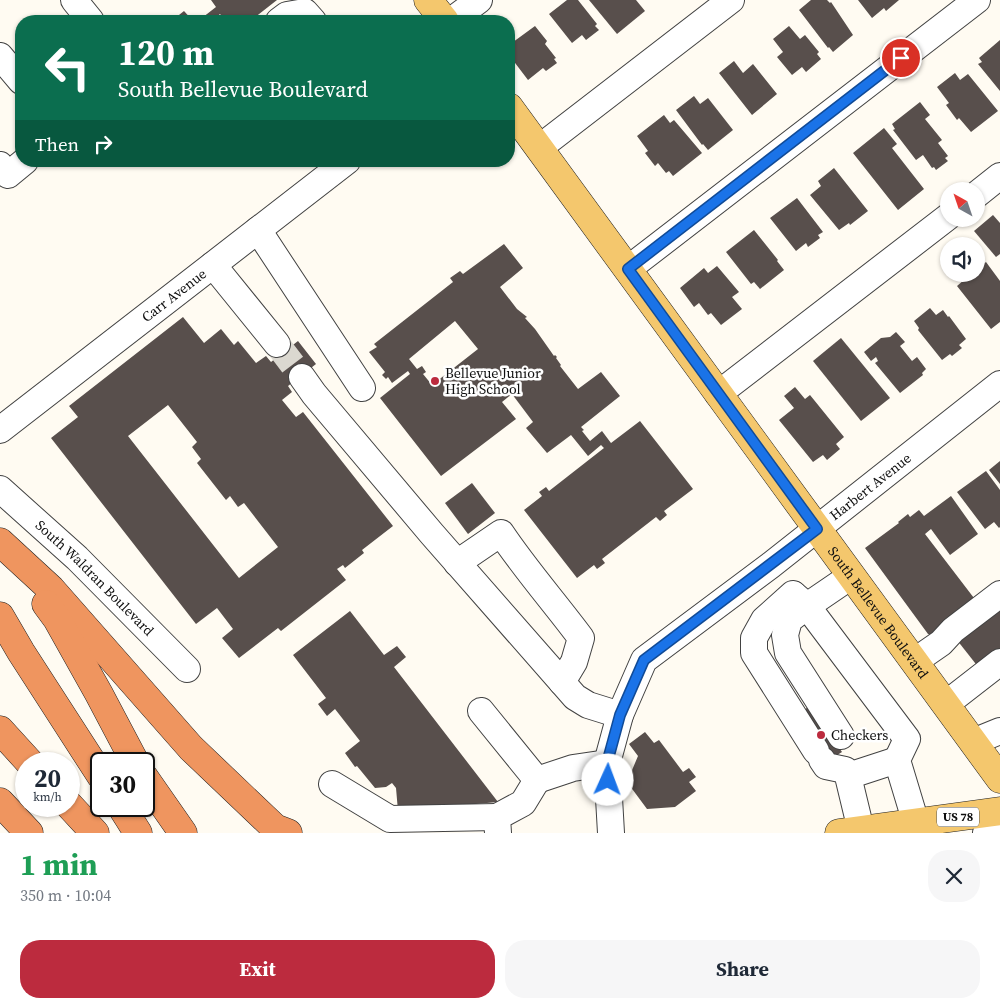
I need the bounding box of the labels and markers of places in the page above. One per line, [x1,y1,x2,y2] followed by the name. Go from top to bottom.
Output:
[880,37,922,79] pin
[445,363,541,399] place label: Bellevue Junior High School
[429,375,441,387] marker: Bellevue Junior High School
[831,725,888,745] place label: Checkers
[815,729,827,741] marker: Checkers

